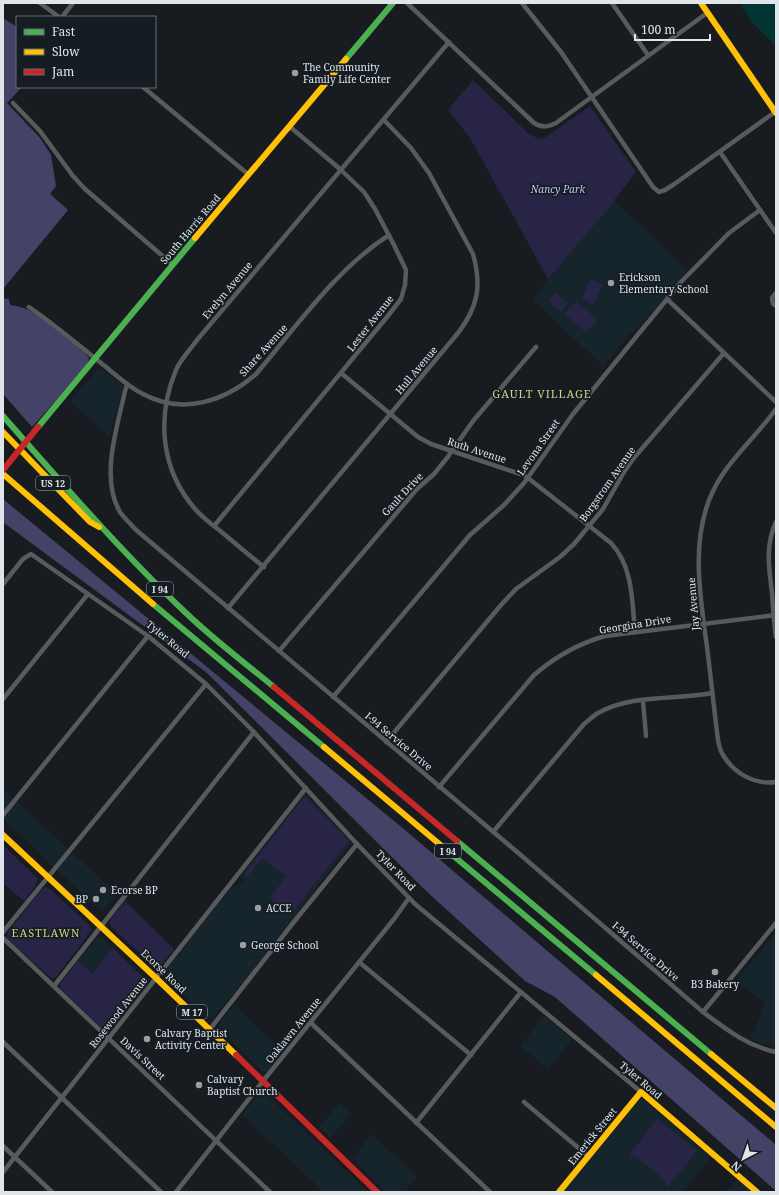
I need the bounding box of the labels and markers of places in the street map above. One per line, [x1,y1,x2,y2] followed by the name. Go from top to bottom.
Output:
[303,60,391,86] place label: The Community Family Life Center
[290,68,300,78] marker: The Community Family Life Center
[619,270,708,296] place label: Erickson Elementary School
[606,278,616,288] marker: Erickson Elementary School
[111,883,158,897] place label: Ecorse BP
[98,885,108,895] marker: Ecorse BP
[75,892,88,906] place label: BP
[91,894,101,904] marker: BP
[266,901,291,915] place label: ACCE
[253,903,263,913] marker: ACCE
[251,938,319,952] place label: George School
[238,940,248,950] marker: George School
[710,967,720,977] marker: B3 Bakery
[691,977,739,991] place label: B3 Bakery
[155,1026,228,1052] place label: Calvary Baptist Activity Center
[142,1034,152,1044] marker: Calvary Baptist Activity Center
[207,1072,278,1098] place label: Calvary Baptist Church
[194,1080,204,1090] marker: Calvary Baptist Church

